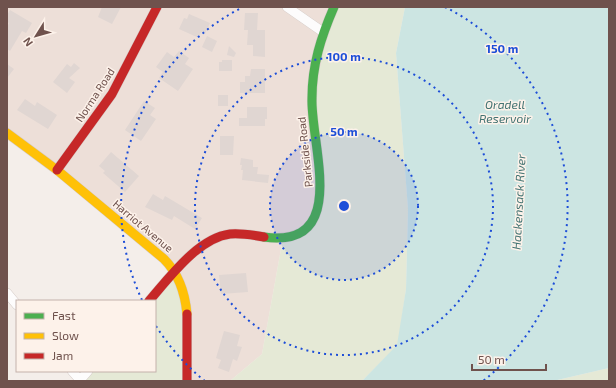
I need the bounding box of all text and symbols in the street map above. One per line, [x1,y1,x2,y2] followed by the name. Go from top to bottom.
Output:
[16,16,56,56] north arrow
[20,35,35,49] text: N
[486,41,518,55] text: 150 m
[327,49,361,63] text: 100 m
[72,65,117,124] street label: Norma Road
[479,97,531,125] water label: Oradell Reservoir
[294,116,315,188] street label: Parkside Road
[330,124,358,138] text: 50 m
[509,153,528,250] water label: Hackensack River
[111,197,176,255] street label: Harriot Avenue
[337,199,351,213] centre of rings
[16,300,156,372] legend
[52,308,76,322] text: Fast
[52,328,79,342] text: Slow
[472,346,546,372] scale bar
[52,348,73,362] text: Jam
[478,352,505,366] text: 50 m

